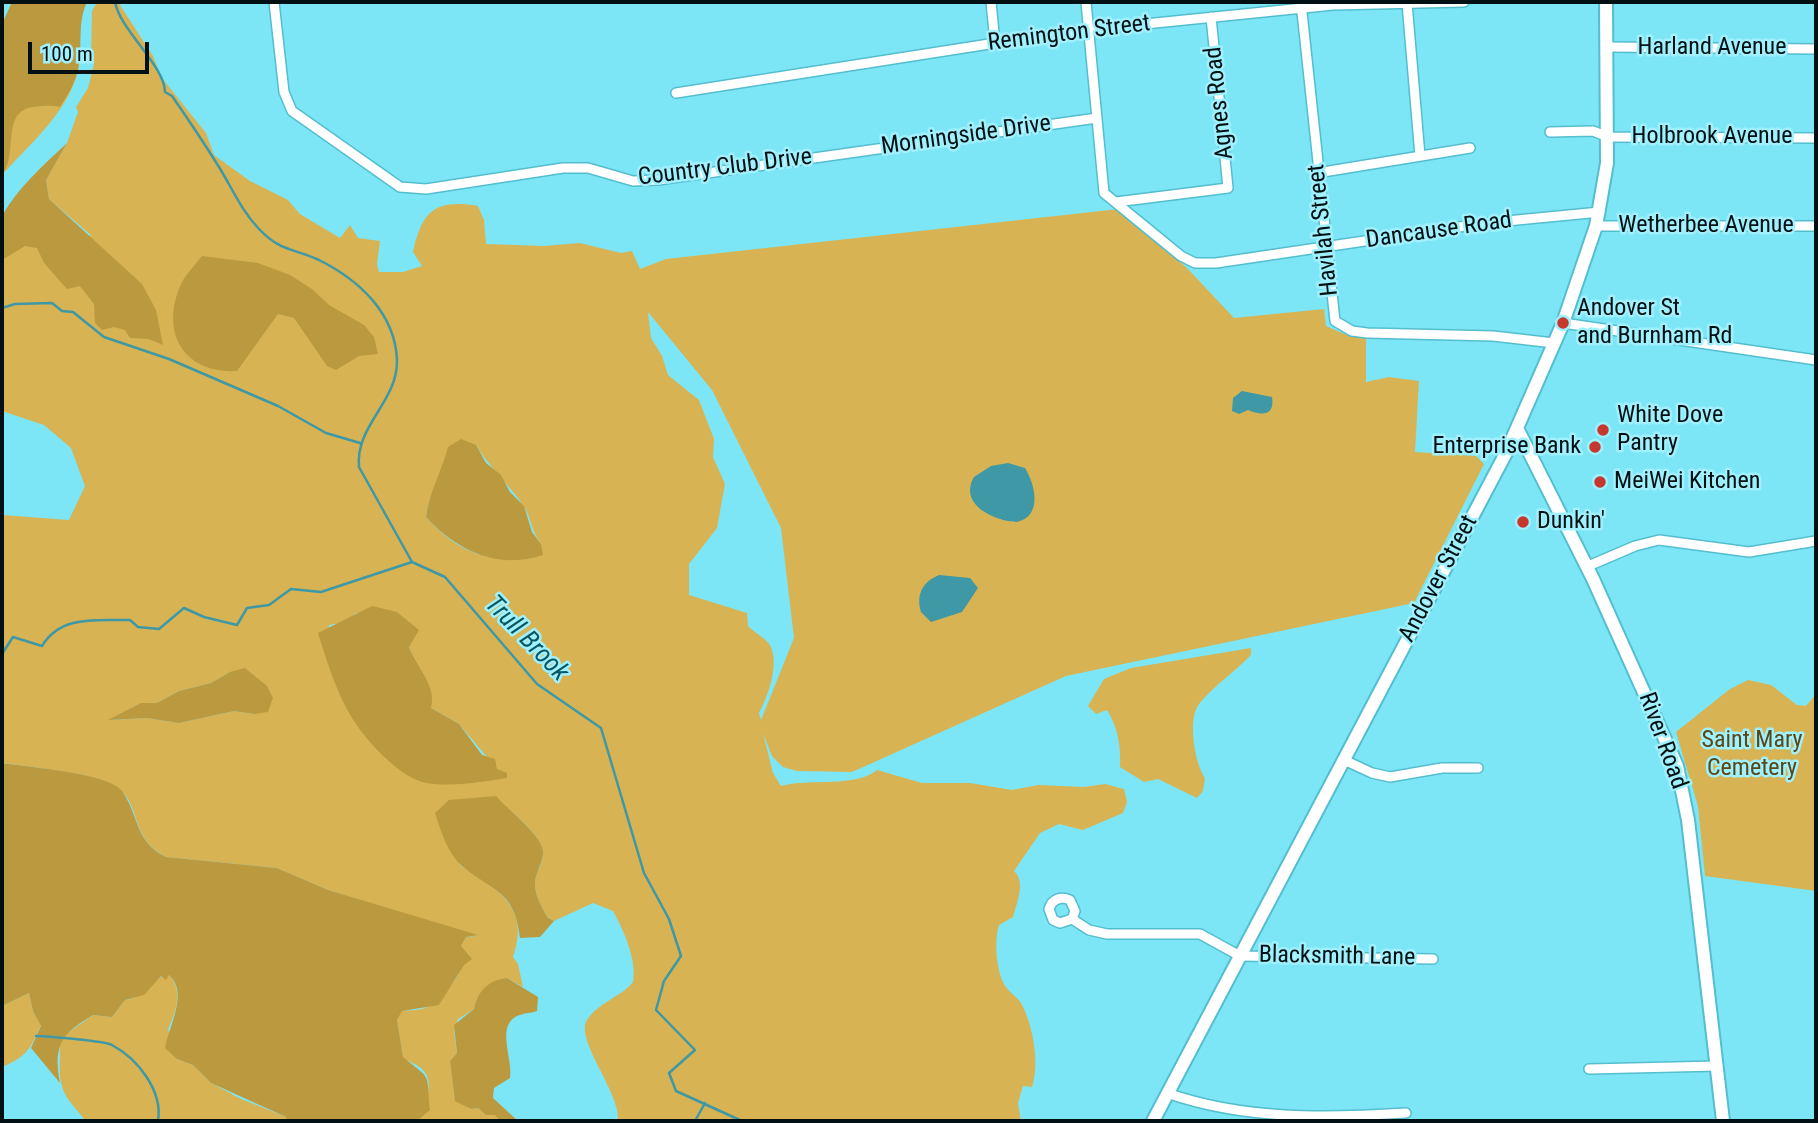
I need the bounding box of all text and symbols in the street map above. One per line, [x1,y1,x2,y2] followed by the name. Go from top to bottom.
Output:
[986,10,1152,58] street label: Remington Street
[32,28,152,72] scale bar
[1638,34,1786,62] street label: Harland Avenue
[41,42,93,66] text: 100 m
[1200,45,1240,161] street label: Agnes Road
[879,110,1053,162] street label: Morningside Drive
[1632,123,1792,151] street label: Holbrook Avenue
[636,143,814,193] street label: Country Club Drive
[1303,163,1345,297] street label: Havilah Street
[1364,207,1514,255] street label: Dancause Road
[1618,212,1794,240] street label: Wetherbee Avenue
[1577,295,1732,351] place label: Andover St and Burnham Rd
[1555,315,1571,331] marker: Andover St and Burnham Rd
[1617,402,1723,458] place label: White Dove Pantry
[1595,422,1611,438] marker: White Dove Pantry
[1432,433,1581,461] place label: Enterprise Bank
[1587,439,1603,455] marker: Enterprise Bank
[1614,468,1760,496] place label: MeiWei Kitchen
[1592,474,1608,490] marker: MeiWei Kitchen
[1537,508,1605,536] place label: Dunkin'
[1394,511,1484,647] street label: Andover Street
[1515,514,1531,530] marker: Dunkin'
[477,590,575,688] water label: Trull Brook
[1631,689,1693,793] street label: River Road
[1702,727,1802,783] park label: Saint Mary Cemetery
[1259,941,1415,973] street label: Blacksmith Lane

